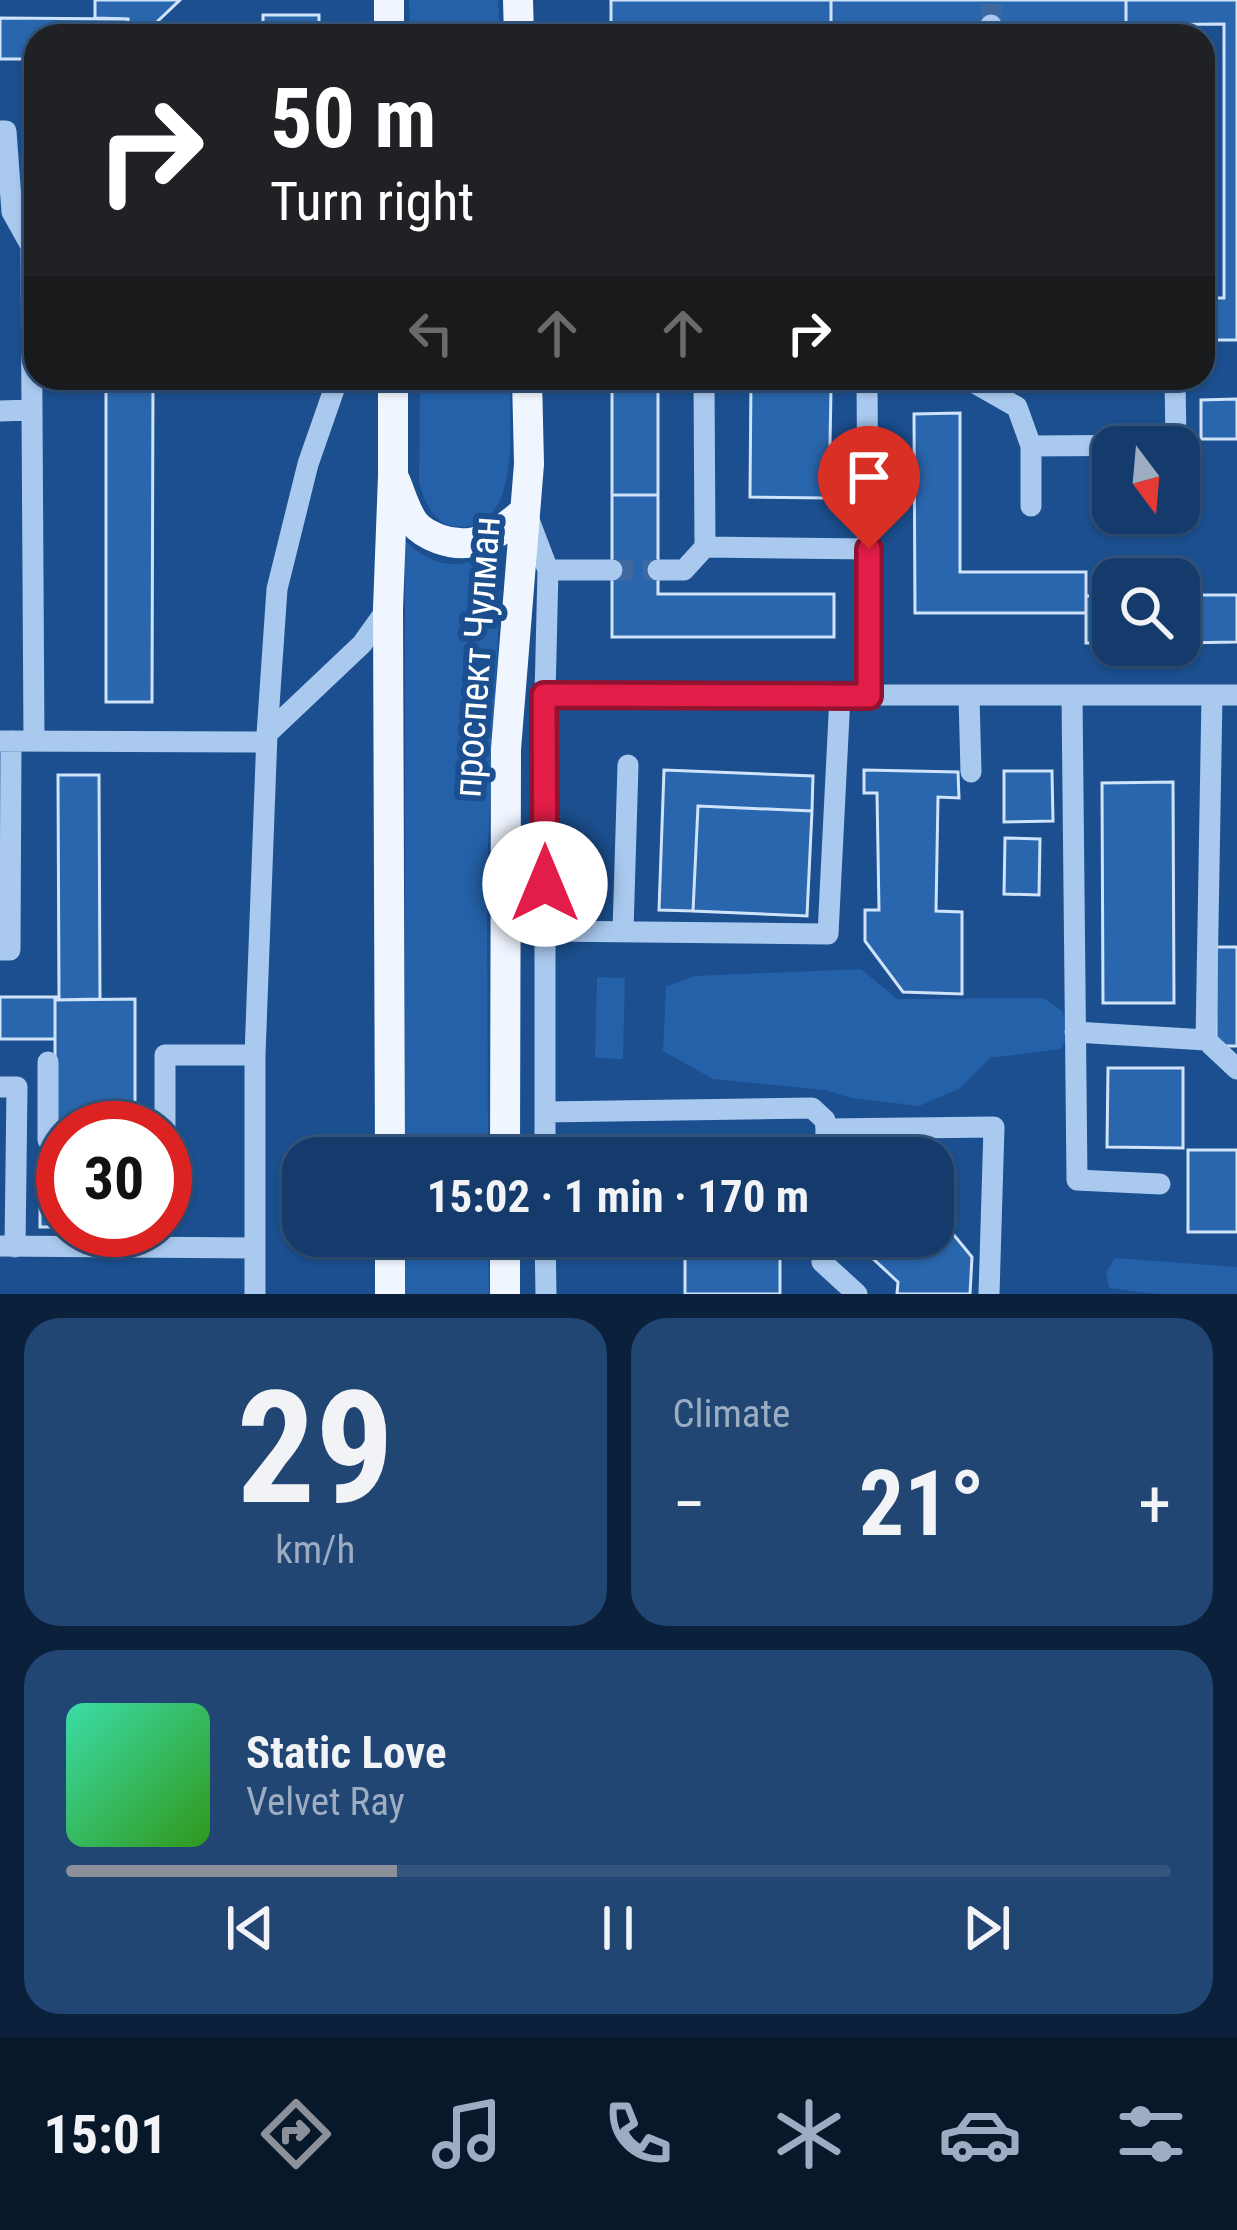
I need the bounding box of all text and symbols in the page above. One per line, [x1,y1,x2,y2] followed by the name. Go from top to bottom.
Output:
[270,69,437,168] text: 50 m
[72,72,228,228] icon: right
[270,170,474,233] text: Turn right
[398,300,464,366] icon: left
[524,300,590,366] icon: ahead
[650,300,716,366] icon: ahead
[776,300,842,366] icon: right
[818,426,920,549] pin
[1092,426,1200,534] north arrow
[1092,426,1200,666] map controls
[836,444,902,510] icon: arrive
[444,515,510,799] street label: проспект Чулман
[1092,558,1200,666] button: search
[482,821,608,947] position arrow
[36,1101,192,1257] speed limit sign: 30
[427,1170,809,1223] text: 15:02 · 1 min · 170 m
[236,1357,394,1540] text: 29
[673,1391,790,1437] text: Climate
[859,1452,985,1557] text: 21°
[673,1466,706,1543] text: −
[1138,1466,1171,1543] text: +
[275,1527,355,1573] text: km/h
[246,1726,447,1779] text: Static Love
[246,1779,405,1825] text: Velvet Ray
[217,1895,283,1961] icon: previous
[585,1895,651,1961] icon: pause
[954,1895,1020,1961] icon: next
[254,2092,338,2176] icon: directions
[425,2092,509,2176] icon: music
[596,2092,680,2176] icon: phone
[767,2092,851,2176] icon: climate
[938,2092,1022,2176] icon: car
[1109,2092,1193,2176] icon: filters
[44,2103,167,2166] text: 15:01

